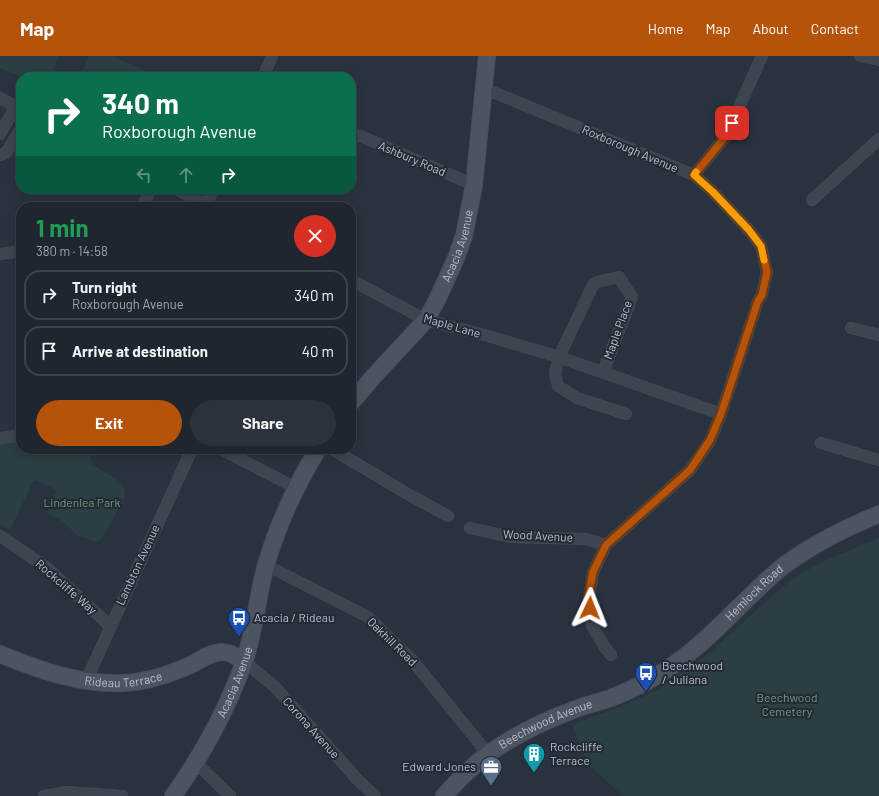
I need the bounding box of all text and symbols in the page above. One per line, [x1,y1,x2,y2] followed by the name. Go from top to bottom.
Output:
[20,17,54,40] text: Map
[648,20,684,37] text: Home
[706,20,730,37] text: Map
[752,20,789,37] text: About
[811,20,859,37] text: Contact
[102,86,179,120] text: 340 m
[36,88,88,140] icon: right
[715,106,749,140] pin
[721,112,743,134] icon: arrive
[102,120,257,142] text: Roxborough Avenue
[580,121,681,175] street label: Roxborough Avenue
[377,138,448,179] street label: Ashbury Road
[133,164,155,186] icon: left
[175,164,197,186] icon: ahead
[217,164,239,186] icon: right
[438,208,475,284] street label: Acacia Avenue
[36,213,89,242] text: 1 min
[294,215,336,257] button: close
[36,243,108,259] text: 380 m · 14:58
[72,278,137,296] text: Turn right
[38,284,60,306] icon: right
[294,286,334,304] text: 340 m
[72,296,184,312] text: Roxborough Avenue
[600,298,634,361] street label: Maple Place
[422,310,482,340] street label: Maple Lane
[38,340,60,362] icon: arrive
[72,342,208,360] text: Arrive at destination
[302,342,334,360] text: 40 m
[36,400,182,446] button: Exit
[190,400,336,446] button: Share
[44,495,120,509] park label: Lindenlea Park
[112,522,162,607] street label: Lambton Avenue
[503,526,573,544] street label: Wood Avenue
[33,556,100,617] street label: Rockcliffe Way
[722,561,785,623] street label: Hemlock Road
[569,587,611,629] position arrow
[226,605,252,638] bus stop icon: Acacia / Rideau
[254,610,334,624] place label: Acacia / Rideau
[365,614,420,668] street label: Oakhill Road
[213,645,254,720] street label: Acacia Avenue
[662,658,723,686] place label: Beechwood / Juliana
[633,660,659,693] bus stop icon: Beechwood / Juliana
[84,668,164,689] street label: Rideau Terrace
[757,690,818,718] park label: Beechwood Cemetery
[281,694,343,761] street label: Corona Avenue
[496,696,594,751] street label: Beechwood Avenue
[550,739,602,767] place label: Rockcliffe Terrace
[521,741,547,774] building icon: Rockcliffe Terrace
[478,754,504,787] office icon: Edward Jones
[402,759,476,773] place label: Edward Jones

